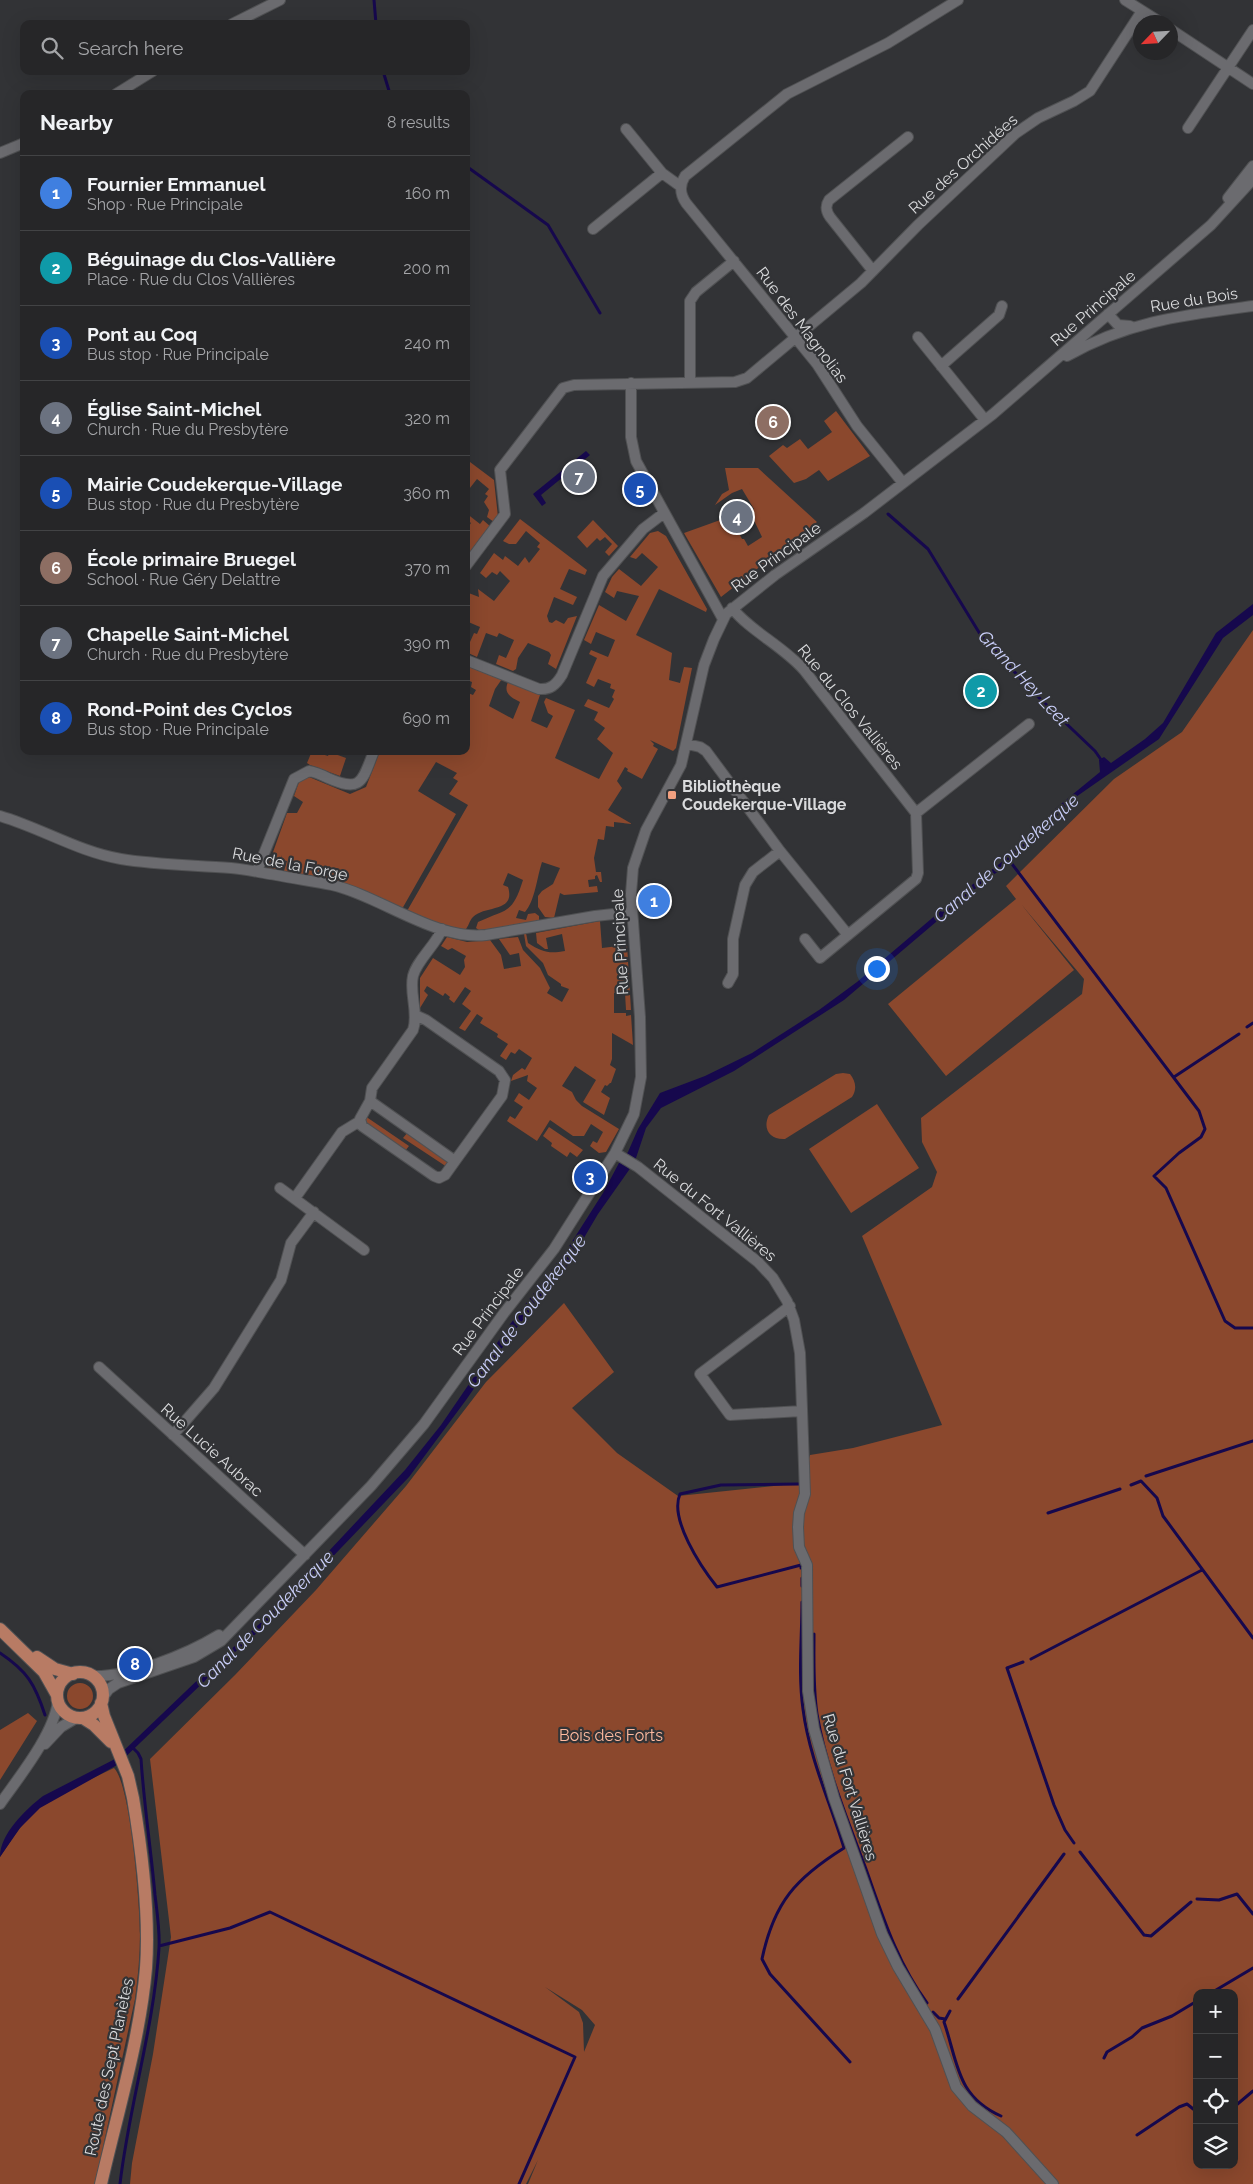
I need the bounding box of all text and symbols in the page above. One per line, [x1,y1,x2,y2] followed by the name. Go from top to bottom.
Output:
[1133,15,1178,60] north arrow
[20,20,470,75] search box
[38,34,66,62] icon: search
[78,37,184,59] text: Search here
[40,110,113,135] text: Nearby
[905,110,1022,218] street label: Rue des Orchidées
[387,113,450,132] text: 8 results
[87,173,265,195] text: Fournier Emmanuel
[52,184,60,203] text: 1
[405,184,450,203] text: 160 m
[87,195,243,214] text: Shop · Rue Principale
[87,248,336,270] text: Béguinage du Clos-Vallière
[51,259,61,278] text: 2
[403,259,450,278] text: 200 m
[752,263,852,387] street label: Rue des Magnolias
[1047,266,1139,350] street label: Rue Principale
[87,270,295,289] text: Place · Rue du Clos Vallières
[1149,284,1239,316] street label: Rue du Bois
[87,323,197,345] text: Pont au Coq
[52,334,60,353] text: 3
[404,334,450,353] text: 240 m
[87,345,269,364] text: Bus stop · Rue Principale
[87,398,261,420] text: Église Saint-Michel
[757,403,789,441] pin: 6
[51,409,61,428] text: 4
[405,409,450,428] text: 320 m
[87,420,288,439] text: Church · Rue du Presbytère
[563,458,595,496] pin: 7
[624,470,656,508] pin: 5
[87,473,342,495] text: Mairie Coudekerque-Village
[52,484,60,503] text: 5
[403,484,450,503] text: 360 m
[87,495,299,514] text: Bus stop · Rue du Presbytère
[721,498,753,536] pin: 4
[727,518,825,596] street label: Rue Principale
[87,548,296,570] text: École primaire Bruegel
[51,559,61,578] text: 6
[404,559,450,578] text: 370 m
[87,570,280,589] text: School · Rue Géry Delattre
[87,623,289,645] text: Chapelle Saint-Michel
[974,626,1074,731] water label: Grand Hey Leet
[52,634,60,653] text: 7
[404,634,450,653] text: 390 m
[794,640,907,774] street label: Rue du Clos Vallières
[87,645,288,664] text: Church · Rue du Presbytère
[965,672,997,710] pin: 2
[87,698,292,720] text: Rond-Point des Cyclos
[51,709,61,728] text: 8
[402,709,450,728] text: 690 m
[87,720,269,739] text: Bus stop · Rue Principale
[682,777,847,814] place label: Bibliothèque Coudekerque-Village
[666,789,678,801] marker: Bibliothèque Coudekerque-Village
[929,789,1083,927] water label: Canal de Coudekerque
[231,844,349,884] street label: Rue de la Forge
[638,882,670,920] pin: 1
[608,888,632,996] street label: Rue Principale
[864,956,890,982] your location
[650,1155,780,1266] street label: Rue du Fort Vallières
[574,1158,606,1196] pin: 3
[462,1230,590,1391] water label: Canal de Coudekerque
[448,1263,528,1359] street label: Rue Principale
[157,1399,267,1501] street label: Rue Lucie Aubrac
[192,1546,338,1692] water label: Canal de Coudekerque
[119,1645,151,1683] pin: 8
[819,1711,881,1863] street label: Rue du Fort Vallières
[559,1726,663,1745] park label: Bois des Forts
[81,1976,137,2158] street label: Route des Sept Planètes
[1193,1989,1238,2169] map controls
[1193,1989,1238,2034] button: +
[1193,2034,1238,2079] button: −
[1193,2079,1238,2124] button: locate
[1193,2124,1238,2169] button: layers

